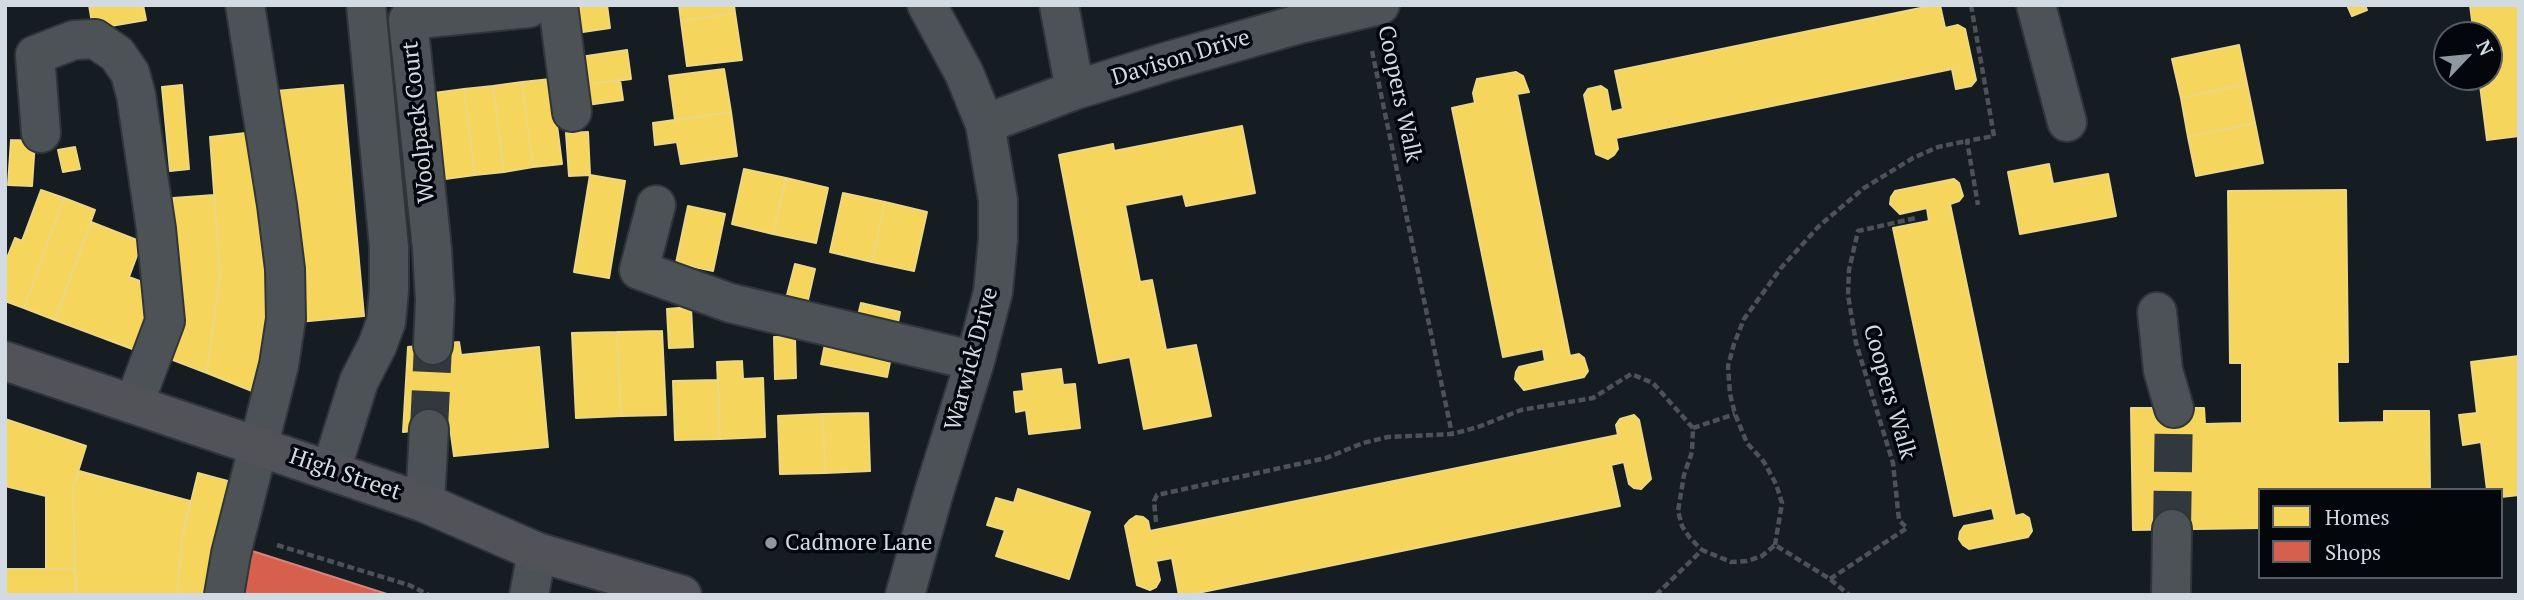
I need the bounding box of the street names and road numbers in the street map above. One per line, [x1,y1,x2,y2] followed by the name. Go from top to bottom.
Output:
[1371,23,1427,165] street label: Coopers Walk
[1108,24,1254,92] street label: Davison Drive
[397,40,441,204] street label: Woolpack Court
[940,284,1004,434] street label: Warwick Drive
[1857,321,1921,463] street label: Coopers Walk
[286,443,404,507] street label: High Street

